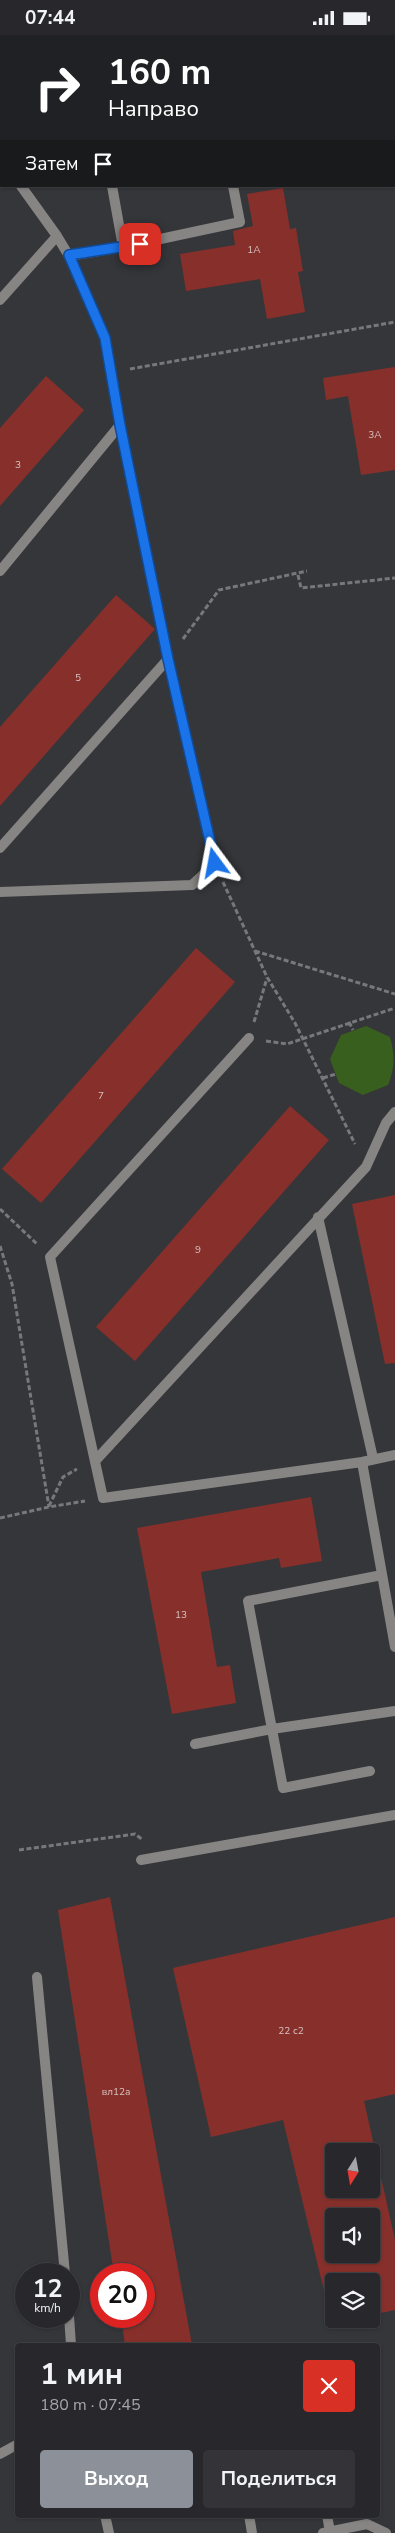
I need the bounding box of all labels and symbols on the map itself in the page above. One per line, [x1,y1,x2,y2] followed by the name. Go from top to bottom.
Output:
[119,223,161,265] pin
[247,243,261,257] house number: 1А
[368,428,382,442] house number: 3А
[15,458,21,472] house number: 3
[75,671,81,685] house number: 5
[188,836,240,888] position arrow
[98,1089,104,1103] house number: 7
[195,1243,201,1257] house number: 9
[175,1608,187,1622] house number: 13
[278,2024,304,2038] house number: 22 с2
[102,2085,130,2099] house number: вл12а
[325,2143,380,2197] north arrow
[90,2263,155,2328] speed limit sign: 20

